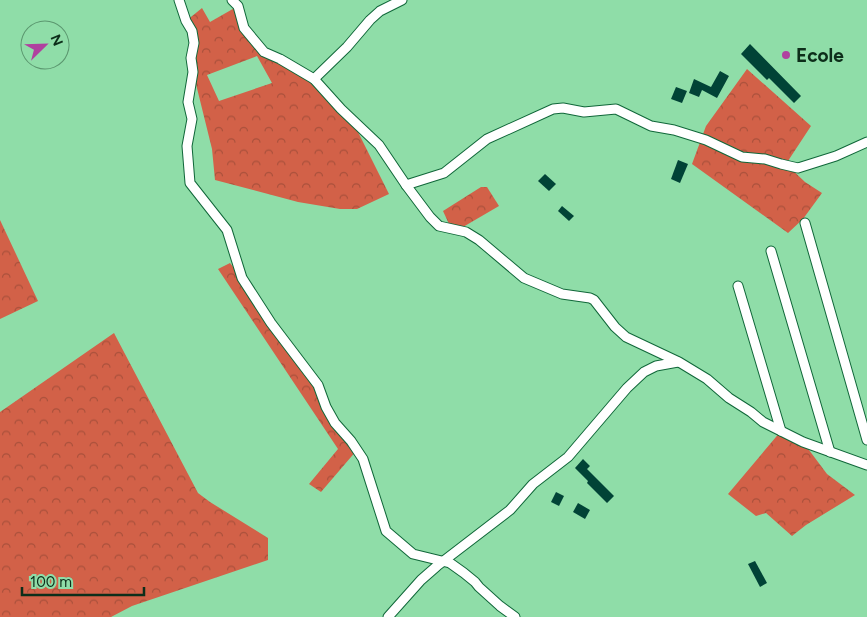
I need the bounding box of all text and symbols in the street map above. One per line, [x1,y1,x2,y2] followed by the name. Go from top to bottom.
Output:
[20,20,70,70] north arrow
[47,32,66,48] text: N
[796,44,844,67] place label: Ecole
[780,49,792,61] marker: Ecole
[22,564,145,596] scale bar
[30,573,72,591] text: 100 m

